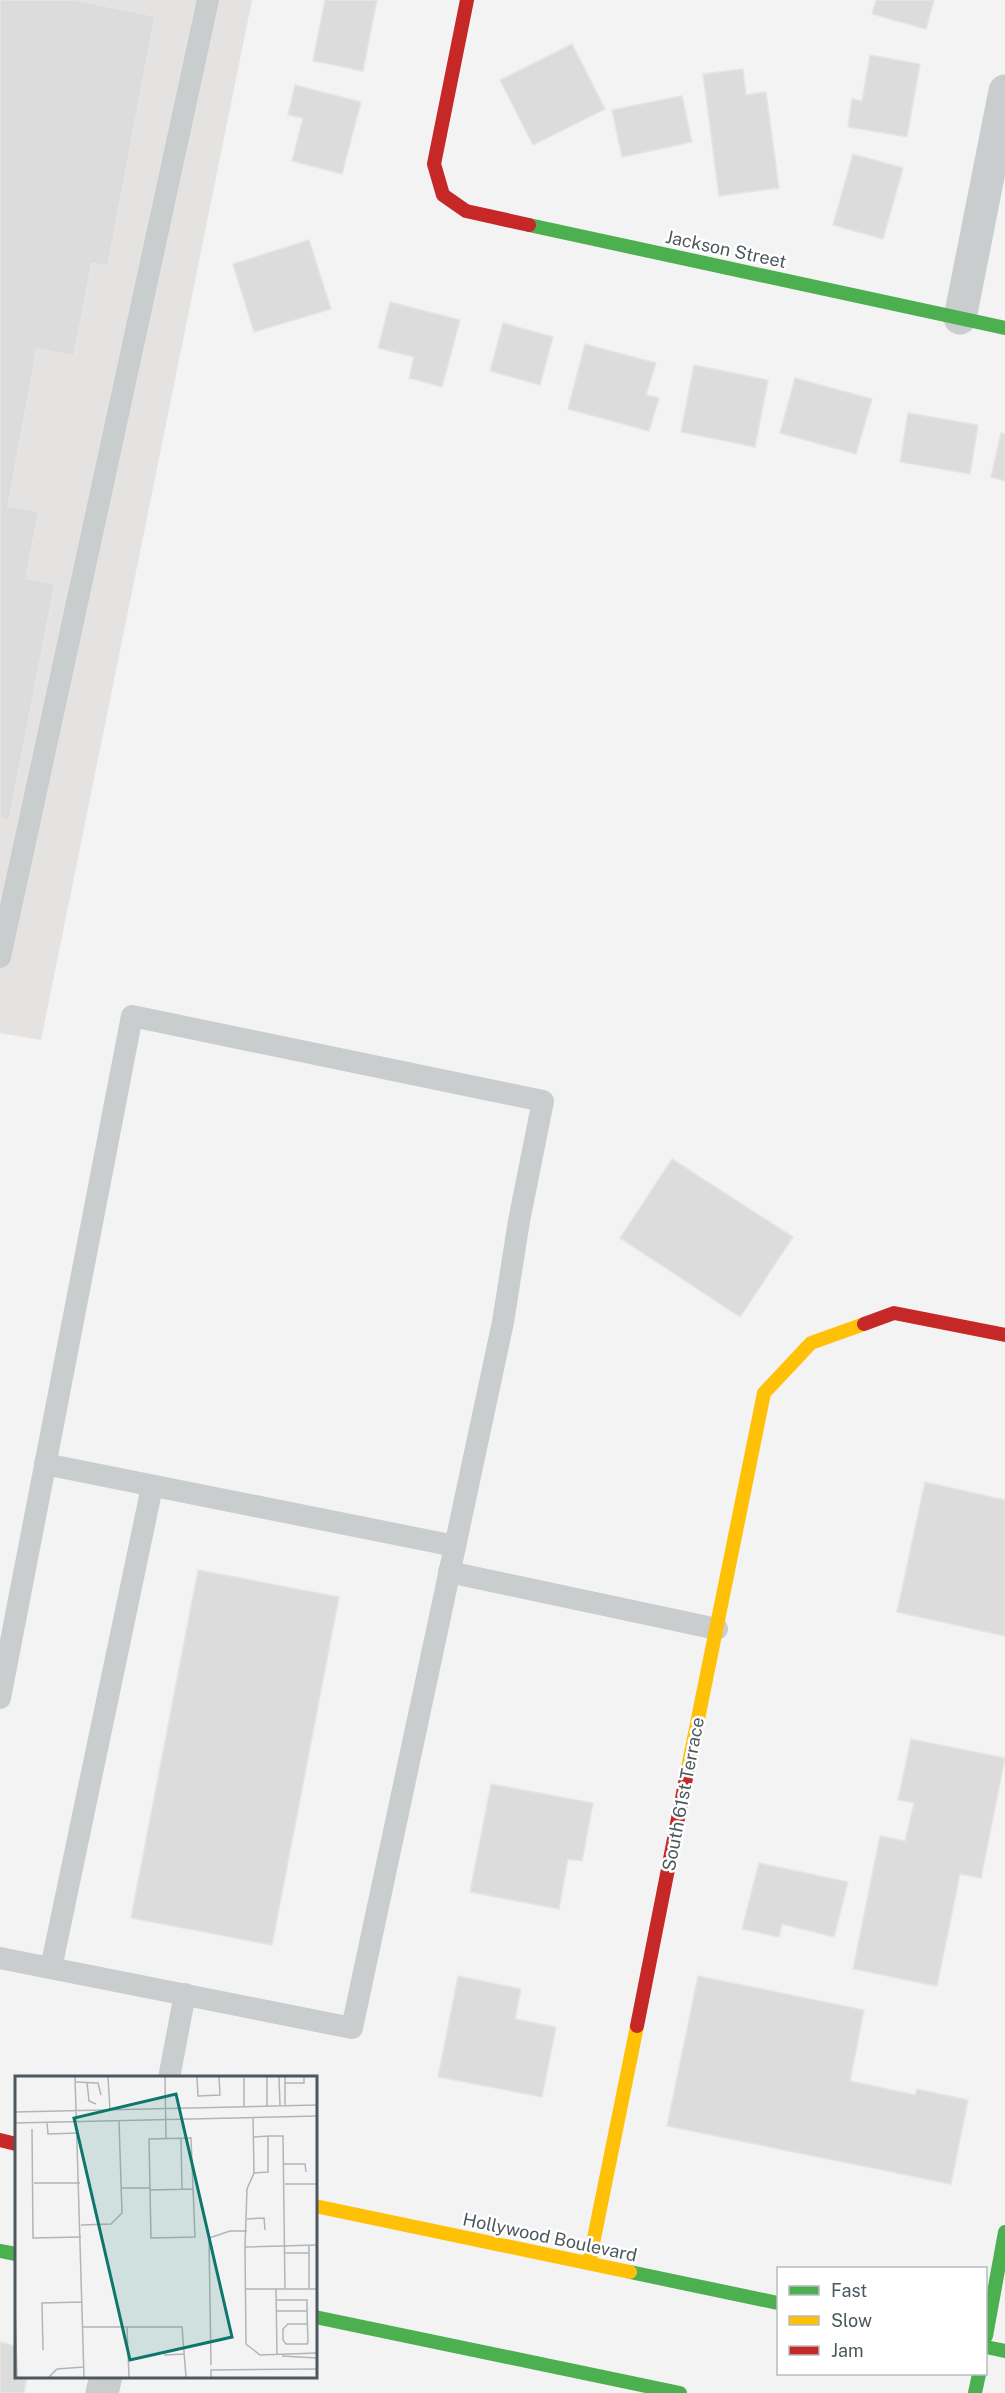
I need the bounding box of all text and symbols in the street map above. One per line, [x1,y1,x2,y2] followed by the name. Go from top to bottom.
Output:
[664,226,788,272] street label: Jackson Street
[658,1715,708,1873] street label: South 61st Terrace
[15,2076,316,2378] inset map
[461,2208,639,2266] street label: Hollywood Boulevard
[777,2267,987,2375] legend
[831,2280,867,2301] text: Fast
[831,2310,872,2331] text: Slow
[831,2340,864,2361] text: Jam

